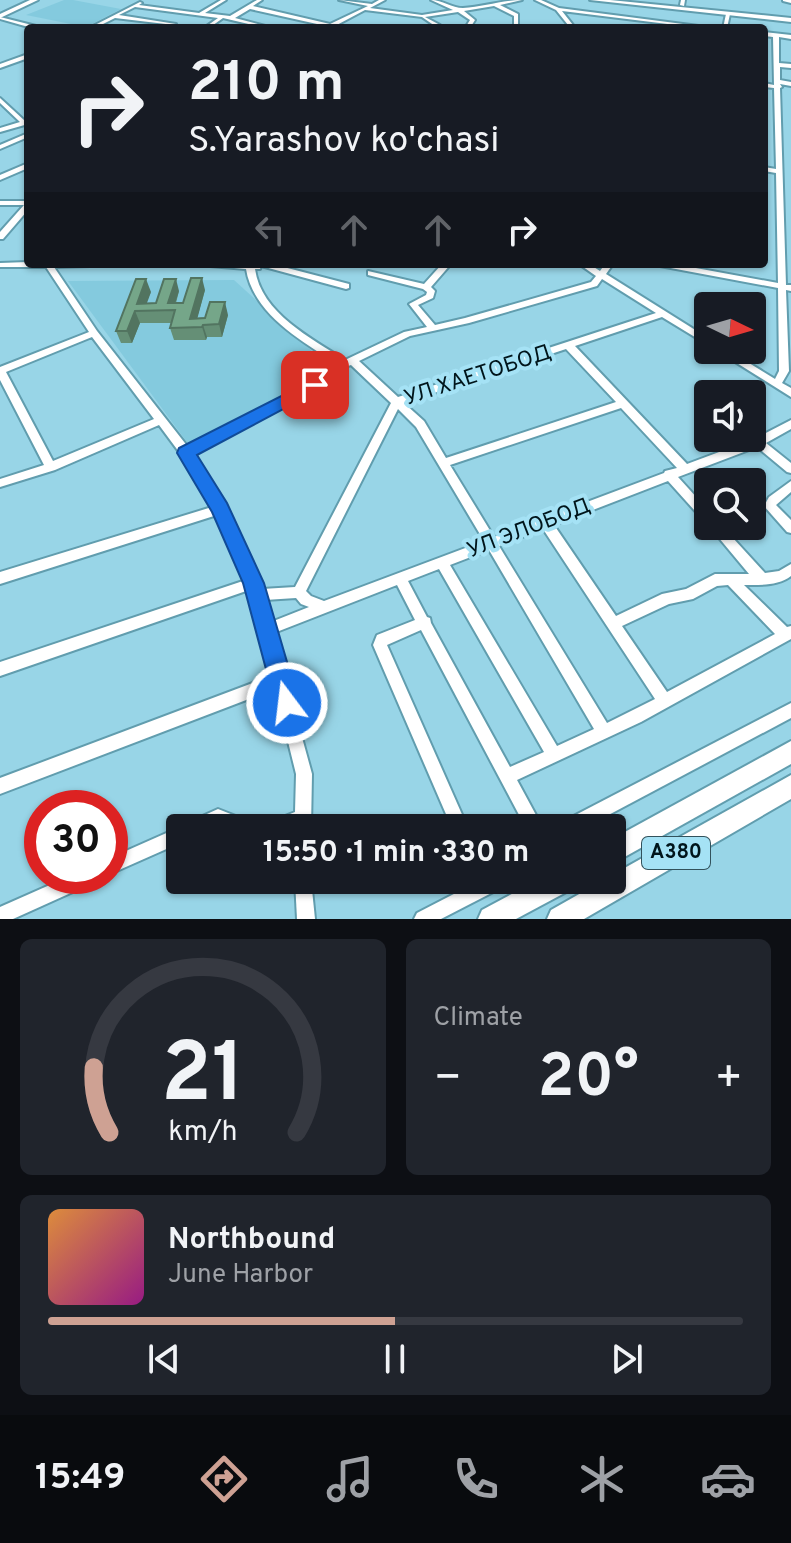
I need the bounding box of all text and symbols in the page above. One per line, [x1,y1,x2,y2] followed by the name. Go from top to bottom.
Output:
[188,50,345,120] text: 210 m
[56,56,160,160] icon: right
[188,119,499,165] text: S.Yarashov ko'chasi
[248,208,292,252] icon: left
[332,208,376,252] icon: ahead
[416,208,460,252] icon: ahead
[500,208,544,252] icon: right
[694,292,766,364] north arrow
[694,292,766,540] map controls
[401,339,555,413] street label: УЛ ХАЕТОБОД
[281,351,349,419] pin
[293,363,337,407] icon: arrive
[694,380,766,452] button: sound
[694,468,766,540] button: search
[463,493,595,565] street label: УЛ ЭЛОБОД
[245,661,329,745] position arrow
[24,790,128,894] speed limit sign: 30
[263,835,529,872] text: 15:50 · 1 min · 330 m
[642,837,710,869] road number: A380
[434,1002,523,1035] text: Climate
[161,1026,245,1131] text: 21
[538,1042,639,1118] text: 20°
[434,1052,462,1108] text: −
[715,1052,743,1108] text: +
[168,1115,237,1151] text: km/h
[168,1222,335,1259] text: Northbound
[168,1259,313,1292] text: June Harbor
[142,1337,186,1381] icon: previous
[373,1337,417,1381] icon: pause
[605,1337,649,1381] icon: next
[196,1451,252,1507] icon: directions
[322,1451,378,1507] icon: music
[448,1451,504,1507] icon: phone
[574,1451,630,1507] icon: climate
[700,1451,756,1507] icon: car
[35,1456,125,1502] text: 15:49

